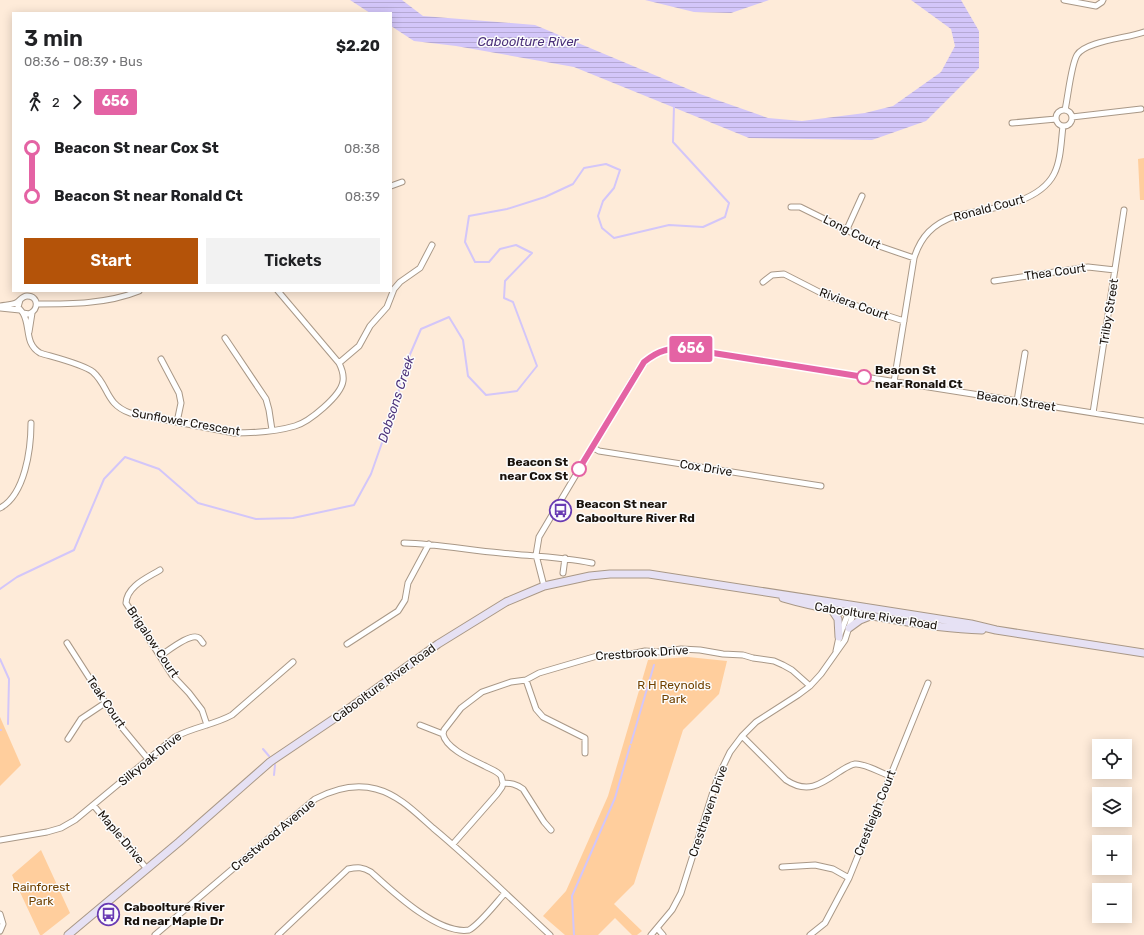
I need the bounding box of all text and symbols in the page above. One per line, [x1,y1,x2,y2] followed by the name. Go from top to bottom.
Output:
[24,25,83,52] text: 3 min
[477,34,580,49] water label: Caboolture River
[336,37,380,55] text: $2.20
[24,54,143,69] text: 08:36 – 08:39 · Bus
[24,91,46,113] icon: walk
[66,91,88,113] icon: forward
[102,93,129,110] text: 656
[52,95,60,110] text: 2
[54,139,219,157] text: Beacon St near Cox St
[344,141,380,156] text: 08:38
[54,187,243,205] text: Beacon St near Ronald Ct
[345,189,380,204] text: 08:39
[952,192,1026,224] street label: Ronald Court
[821,212,883,252] street label: Long Court
[24,238,198,284] button: Start
[206,238,380,284] button: Tickets
[1023,261,1087,283] street label: Thea Court
[1097,277,1121,346] street label: Trilby Street
[818,285,891,323] street label: Riviera Court
[668,336,714,362] line badge: 656
[677,340,705,357] text: 656
[375,353,417,444] water label: Dobsons Creek
[875,363,963,391] place label: Beacon St near Ronald Ct
[856,369,872,385] marker: Beacon St near Ronald Ct
[976,388,1057,414] street label: Beacon Street
[131,406,242,438] street label: Sunflower Crescent
[500,455,568,483] place label: Beacon St near Cox St
[679,457,734,479] street label: Cox Drive
[571,461,587,477] marker: Beacon St near Cox St
[576,497,695,525] place label: Beacon St near Caboolture River Rd
[548,498,574,524] bus stop icon: Beacon St near Caboolture River Rd
[814,599,938,633] street label: Caboolture River Road
[124,604,182,680] street label: Brigalow Court
[330,641,438,725] street label: Caboolture River Road
[595,643,689,663] street label: Crestbrook Drive
[84,673,129,731] street label: Teak Court
[637,678,711,706] park label: R H Reynolds Park
[116,729,185,789] street label: Silkyoak Drive
[1092,739,1132,923] map controls
[1092,739,1132,779] button: locate
[686,763,730,859] street label: Cresthaven Drive
[851,768,899,858] street label: Crestleigh Court
[1092,787,1132,827] button: layers
[228,796,318,874] street label: Crestwood Avenue
[95,808,147,867] street label: Maple Drive
[1092,835,1132,875] button: +
[12,880,70,908] park label: Rainforest Park
[1092,883,1132,923] button: −
[124,900,225,928] place label: Caboolture River Rd near Maple Dr
[96,901,122,927] bus stop icon: Caboolture River Rd near Maple Dr

